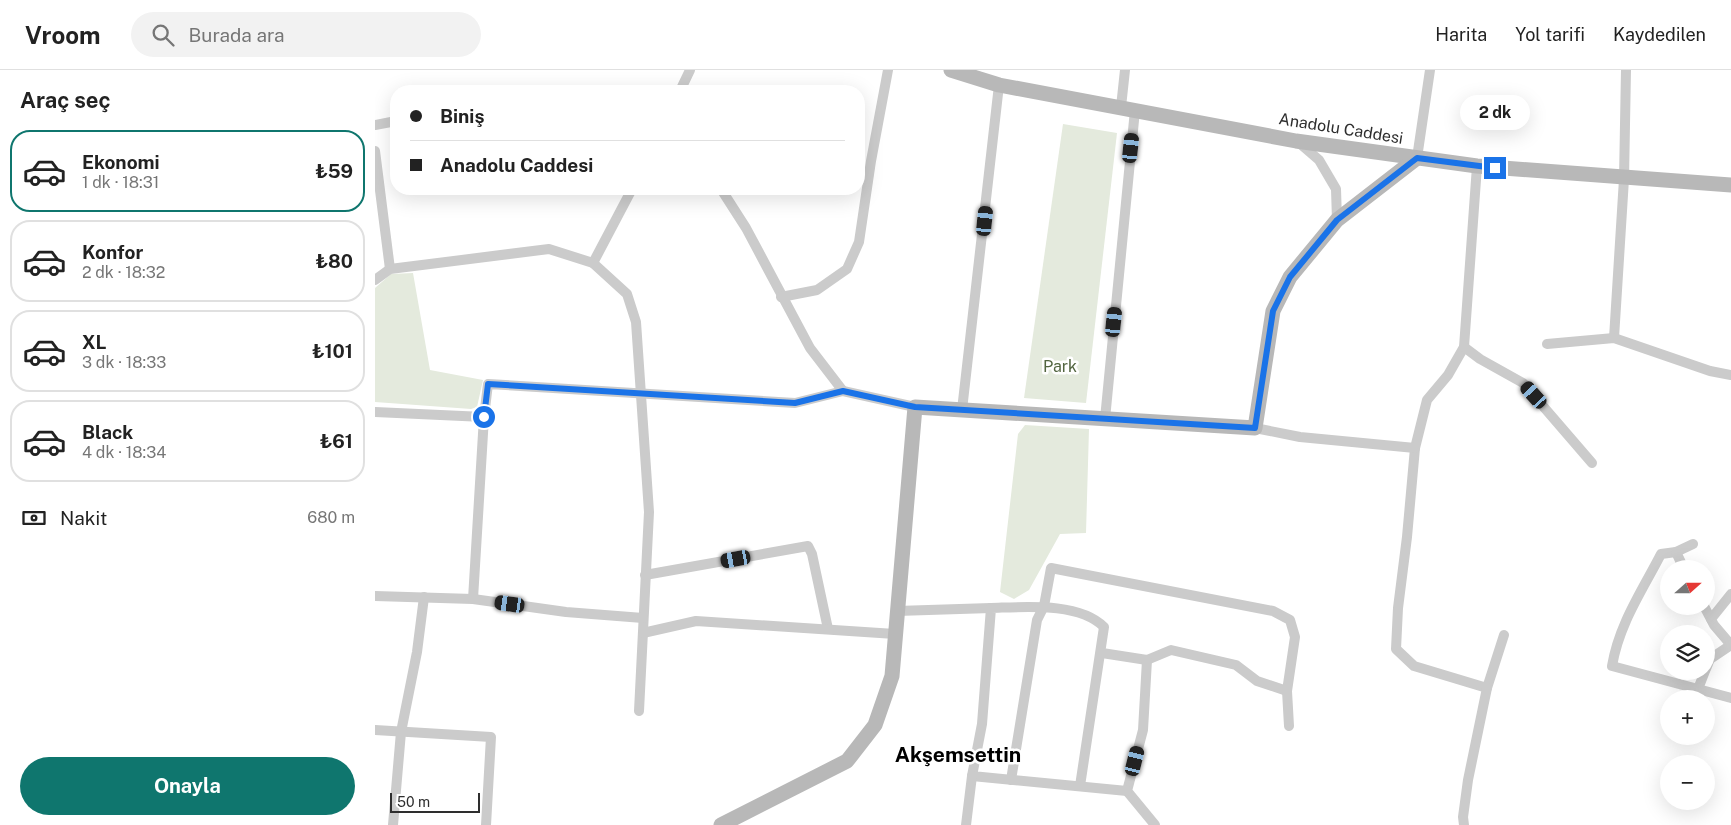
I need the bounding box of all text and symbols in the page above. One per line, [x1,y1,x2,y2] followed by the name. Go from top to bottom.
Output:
[131,12,481,57] search box
[25,21,101,49] text: Vroom
[149,21,177,49] icon: search
[189,24,285,46] text: Burada ara
[1435,24,1487,45] text: Harita
[1515,24,1585,45] text: Yol tarifi
[1613,24,1706,45] text: Kaydedilen
[20,87,111,113] text: Araç seç
[1460,96,1530,131] callout: 2 dk
[1479,103,1511,122] text: 2 dk
[440,105,484,127] text: Biniş
[1277,109,1404,148] street label: Anadolu Caddesi
[1121,132,1140,164] car
[22,149,67,194] icon: car
[82,151,160,173] text: Ekonomi
[440,154,593,176] text: Anadolu Caddesi
[1484,157,1506,179] route end
[315,160,353,182] text: ₺59
[82,173,159,192] text: 1 dk · 18:31
[975,205,994,237] car
[22,239,67,284] icon: car
[82,241,143,263] text: Konfor
[316,250,353,272] text: ₺80
[82,263,165,282] text: 2 dk · 18:32
[1104,306,1123,338] car
[22,329,67,374] icon: car
[82,331,107,353] text: XL
[312,340,353,362] text: ₺101
[82,353,166,372] text: 3 dk · 18:33
[1043,357,1077,376] park label: Park
[1518,379,1549,411] car
[473,406,495,428] route start
[22,419,67,464] icon: car
[82,421,133,443] text: Black
[320,430,353,452] text: ₺61
[82,443,166,462] text: 4 dk · 18:34
[20,504,48,532] icon: cash
[60,507,107,529] text: Nakit
[307,508,355,527] text: 680 m
[719,549,752,569] car
[1660,560,1715,615] north arrow
[1660,560,1715,810] map controls
[494,594,525,614] car
[1660,625,1715,680] button: layers
[1660,690,1715,745] button: +
[895,742,1021,767] district label: Akşemsettin
[1124,745,1145,777] car
[1660,755,1715,810] button: −
[20,757,355,815] button: Onayla
[390,790,480,813] scale bar
[397,794,430,810] text: 50 m

